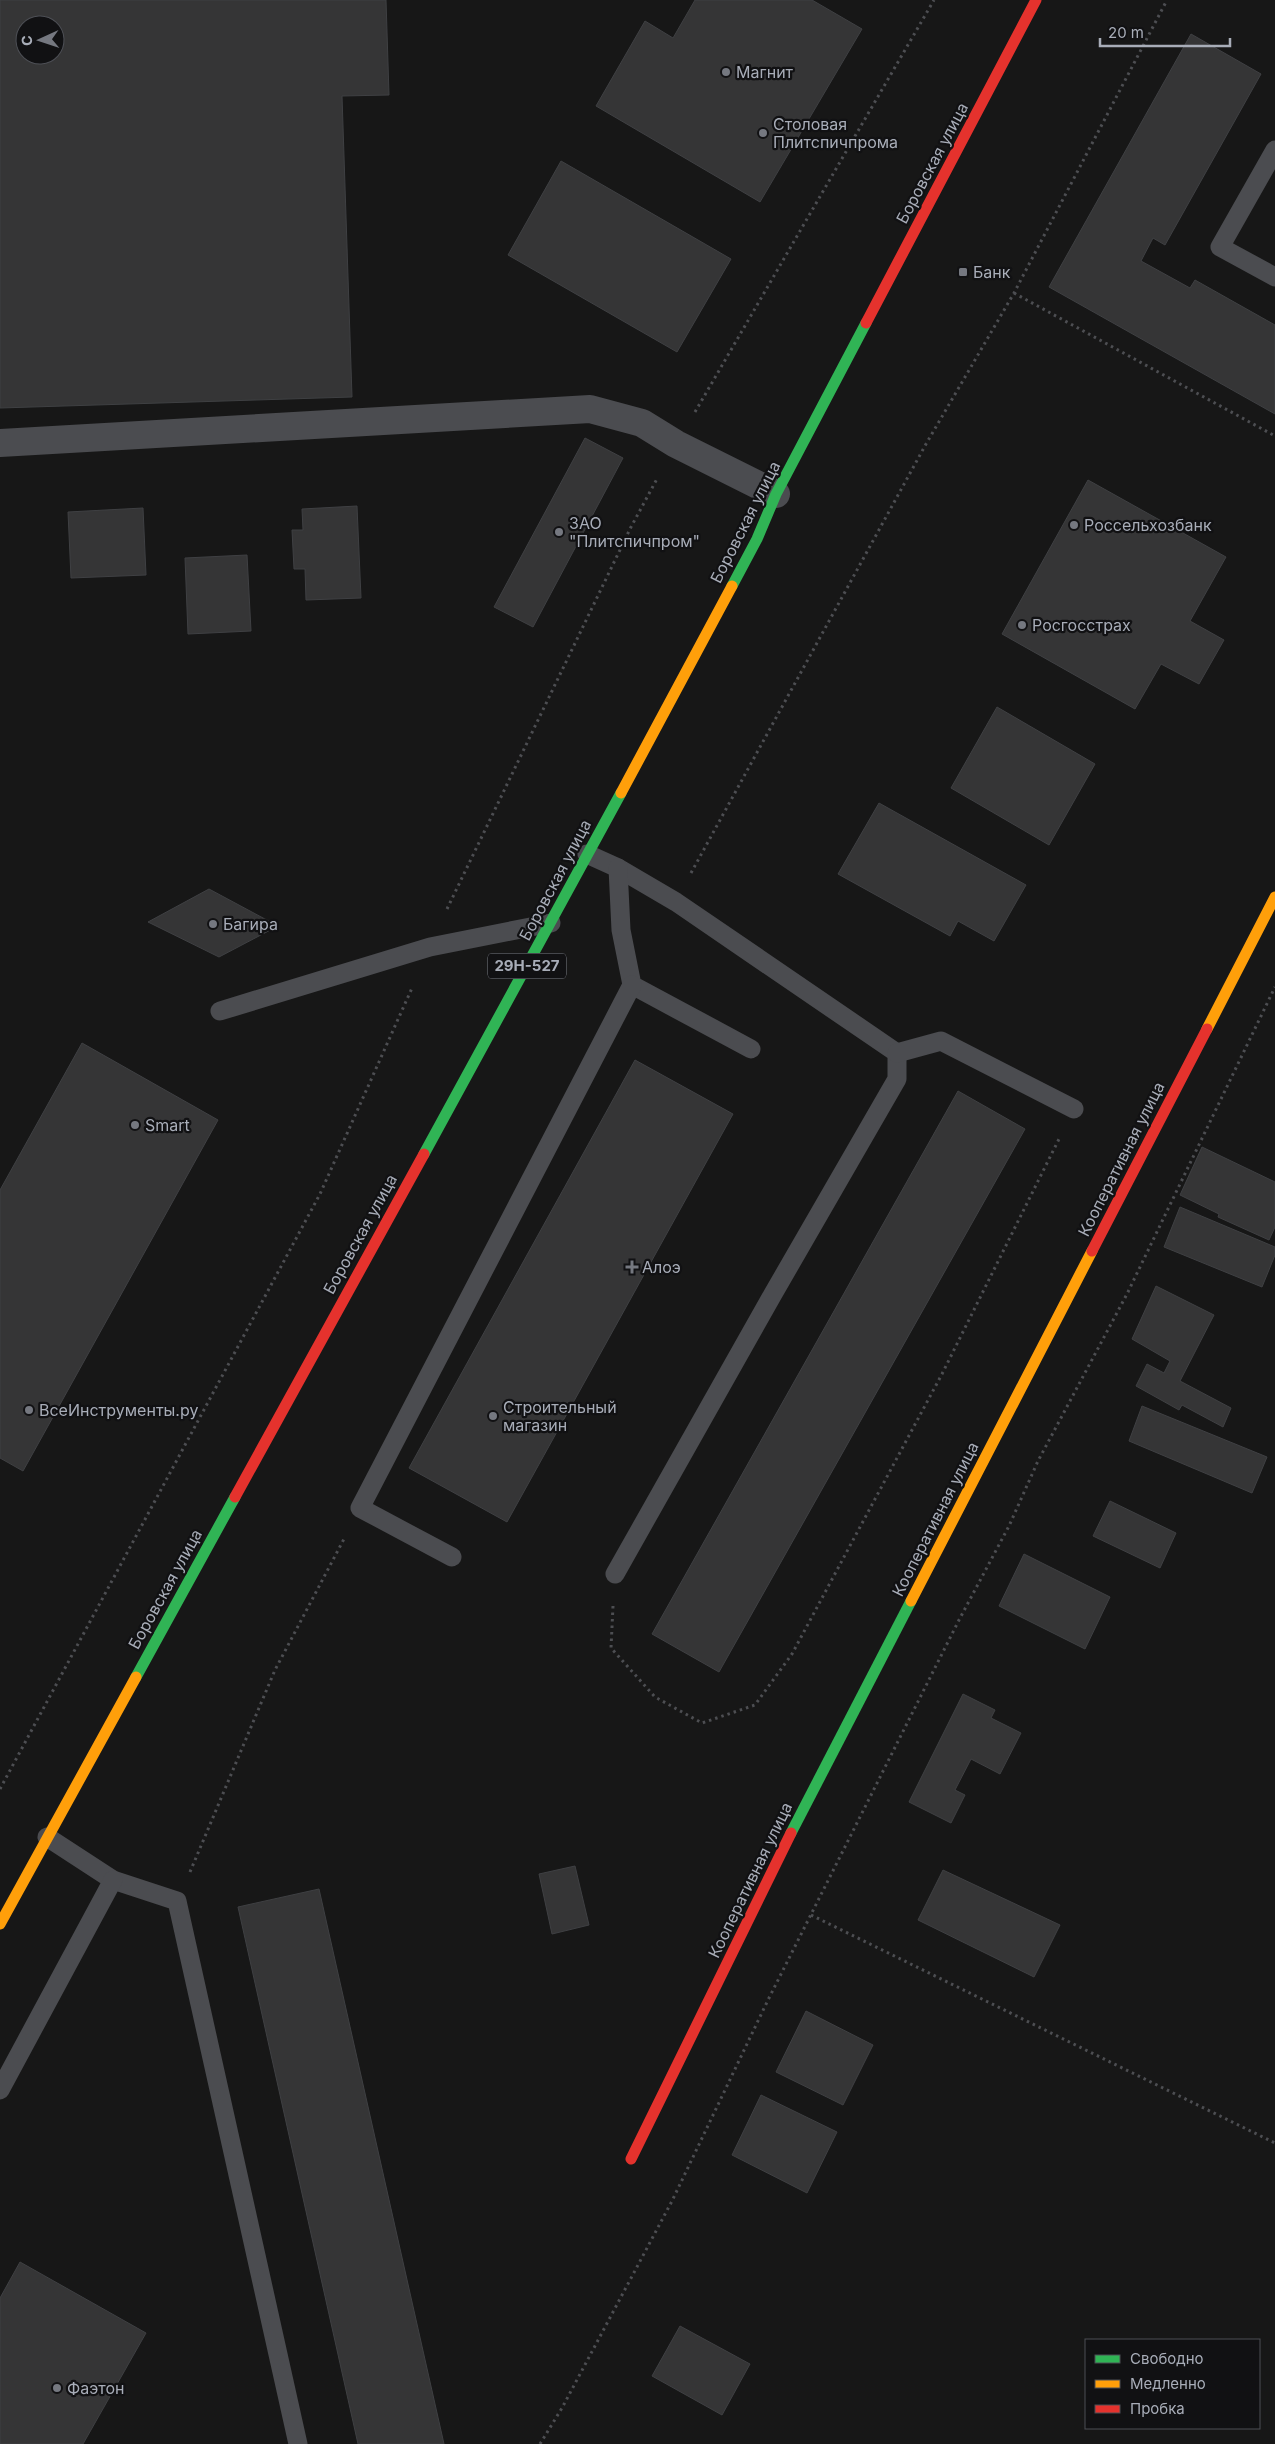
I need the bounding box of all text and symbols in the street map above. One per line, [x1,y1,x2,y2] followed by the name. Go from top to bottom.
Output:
[15,15,65,65] north arrow
[1100,15,1230,47] scale bar
[1108,23,1144,42] text: 20 m
[18,35,35,46] text: С
[736,62,794,82] place label: Магнит
[720,66,732,78] marker: Магнит
[892,99,972,227] street label: Боровская улица
[773,114,898,152] place label: Столовая Плитспичпрома
[757,127,769,139] marker: Столовая Плитспичпрома
[973,262,1011,282] place label: Банк
[957,266,969,278] marker: Банк
[706,458,784,586] street label: Боровская улица
[569,513,700,551] place label: ЗАО "Плитспичпром"
[1084,515,1212,535] place label: Россельхозбанк
[1068,519,1080,531] marker: Россельхозбанк
[553,526,565,538] marker: ЗАО "Плитспичпром"
[1032,615,1131,635] place label: Росгосстрах
[1016,619,1028,631] marker: Росгосстрах
[515,816,595,944] street label: Боровская улица
[223,914,278,934] place label: Багира
[207,918,219,930] marker: Багира
[488,954,566,978] road number: 29Н-527
[1073,1079,1169,1239] street label: Кооперативная улица
[145,1115,190,1135] place label: Smart
[129,1119,141,1131] marker: Smart
[319,1171,401,1297] street label: Боровская улица
[642,1257,681,1277] place label: Алоэ
[626,1261,638,1273] marker: Алоэ
[503,1397,617,1435] place label: Строительный магазин
[39,1400,198,1420] place label: ВсеИнструменты.ру
[23,1404,35,1416] marker: ВсеИнструменты.ру
[487,1410,499,1422] marker: Строительный магазин
[887,1439,983,1599] street label: Кооперативная улица
[124,1526,206,1652] street label: Боровская улица
[704,1799,796,1961] street label: Кооперативная улица
[1085,2339,1260,2429] legend
[1130,2349,1204,2368] text: Свободно
[1130,2374,1206,2393] text: Медленно
[67,2378,125,2398] place label: Фаэтон
[51,2382,63,2394] marker: Фаэтон
[1130,2399,1185,2418] text: Пробка

